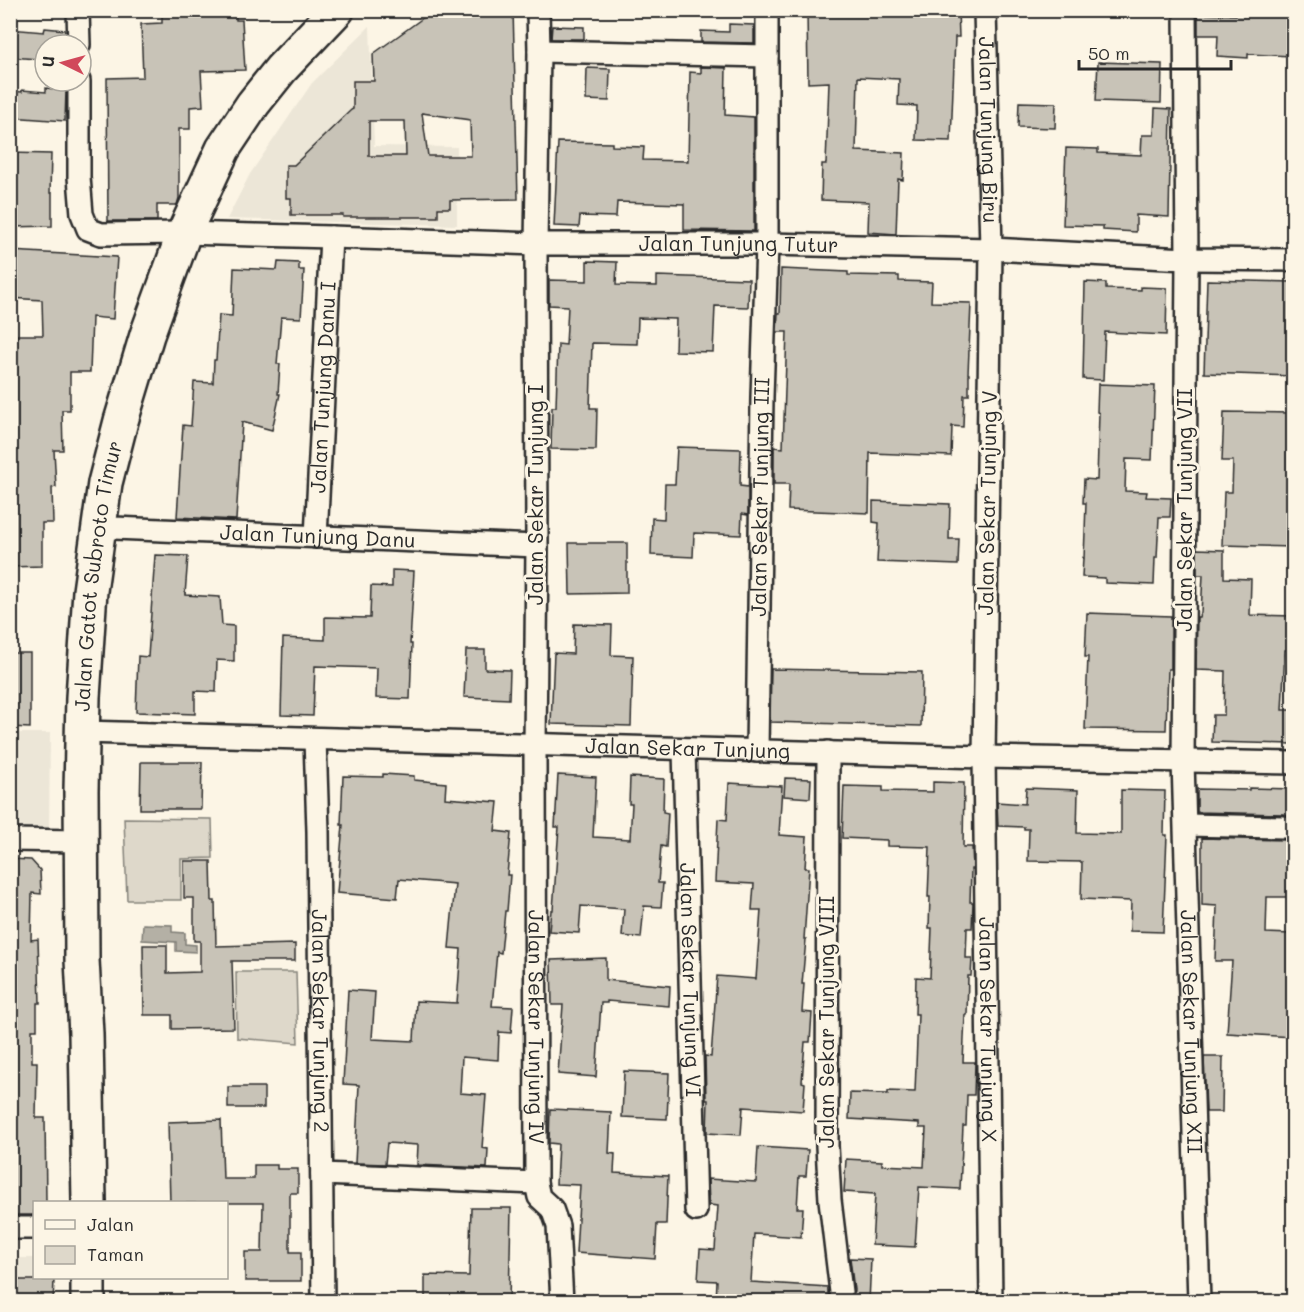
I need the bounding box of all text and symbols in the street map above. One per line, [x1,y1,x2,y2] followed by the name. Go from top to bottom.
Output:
[33,33,93,93] north arrow
[1079,33,1230,71] scale bar
[974,36,1005,224] street label: Jalan Tunjung Biru
[1088,41,1130,65] text: 50 m
[37,55,59,68] text: U
[639,229,839,258] street label: Jalan Tunjung Tutur
[303,281,341,494] street label: Jalan Tunjung Danu I
[744,377,775,617] street label: Jalan Sekar Tunjung III
[521,385,548,605] street label: Jalan Sekar Tunjung I
[1170,388,1197,632] street label: Jalan Sekar Tunjung VII
[971,390,1002,616] street label: Jalan Sekar Tunjung V
[68,438,127,712] street label: Jalan Gatot Subroto Timur
[219,518,416,553] street label: Jalan Tunjung Danu
[585,731,791,764] street label: Jalan Sekar Tunjung
[675,862,708,1097] street label: Jalan Sekar Tunjung VI
[812,896,839,1148] street label: Jalan Sekar Tunjung VIII
[307,909,336,1133] street label: Jalan Sekar Tunjung 2
[1175,909,1210,1154] street label: Jalan Sekar Tunjung XII
[523,910,551,1144] street label: Jalan Sekar Tunjung IV
[974,917,1004,1143] street label: Jalan Sekar Tunjung X
[33,1201,228,1279] legend
[87,1212,134,1236] text: Jalan
[87,1242,144,1266] text: Taman

